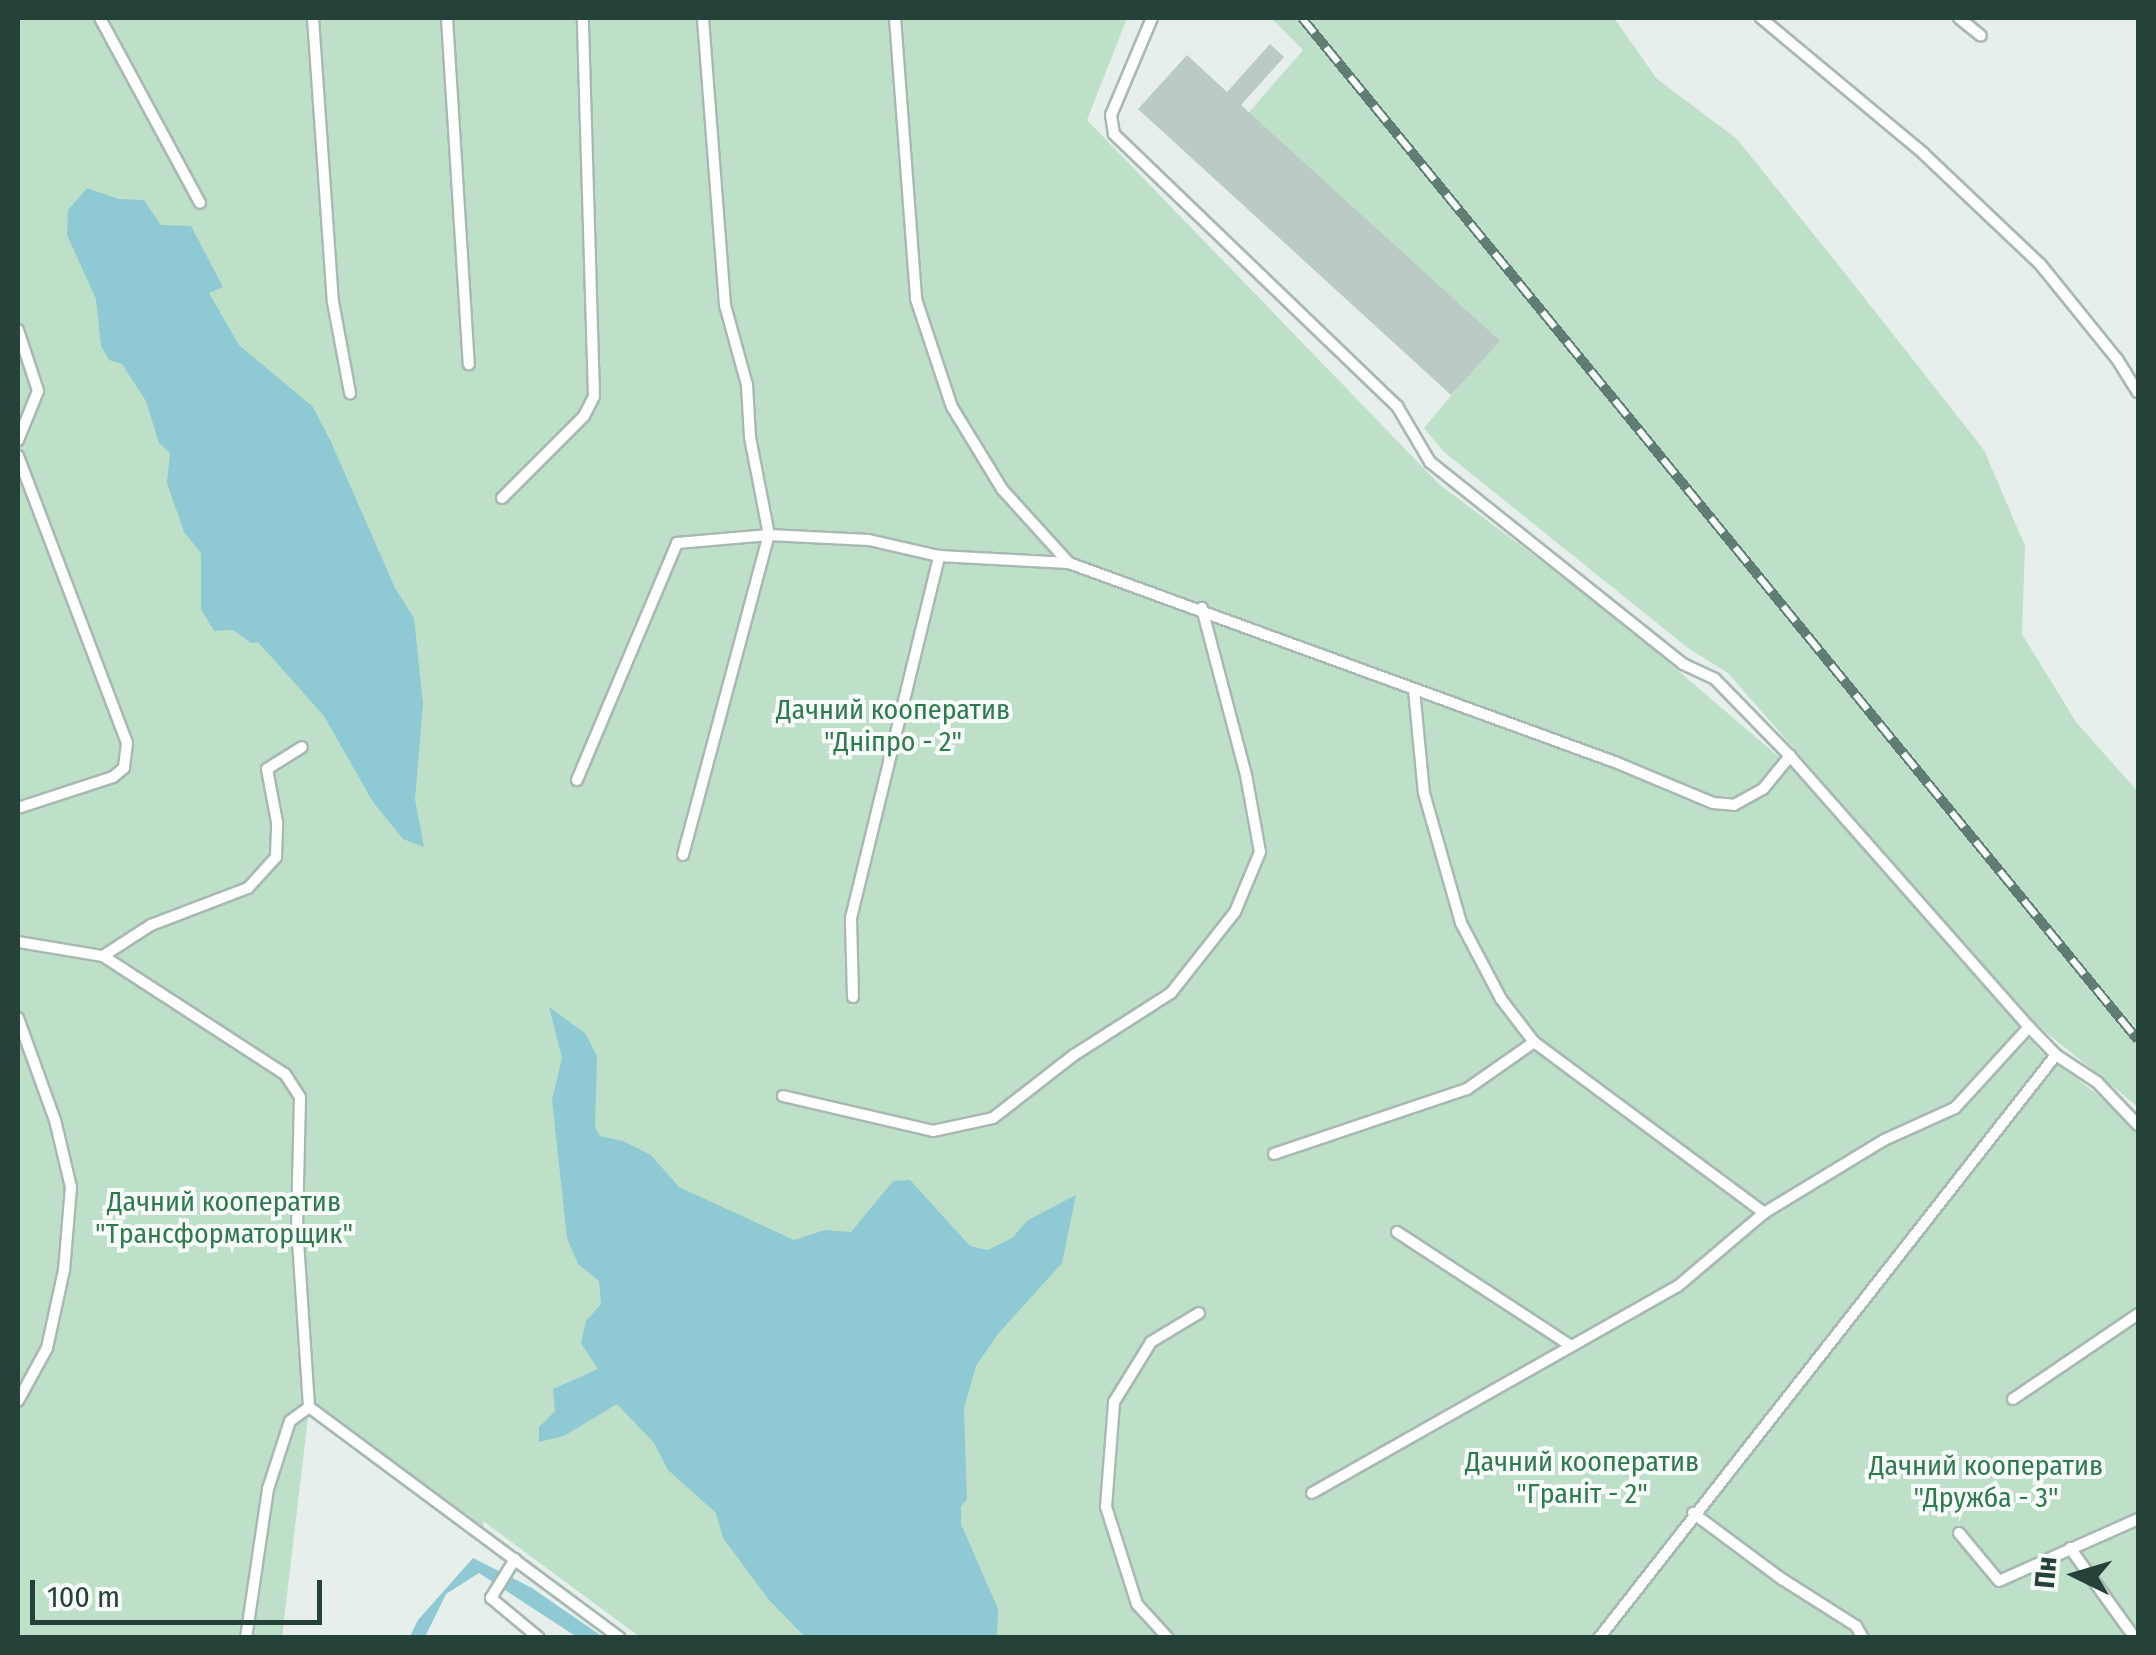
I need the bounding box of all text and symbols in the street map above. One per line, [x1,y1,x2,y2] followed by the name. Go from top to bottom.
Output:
[776,693,1010,759] park label: Дачний кооператив "Дніпро - 2"
[95,1185,353,1251] park label: Дачний кооператив "Трансформаторщик"
[1465,1445,1699,1511] park label: Дачний кооператив "Граніт - 2"
[1869,1449,2103,1515] park label: Дачний кооператив "Дружба - 3"
[2026,1525,2126,1625] north arrow
[2028,1555,2063,1590] text: Пн
[35,1560,328,1622] scale bar
[47,1579,120,1615] text: 100 m

